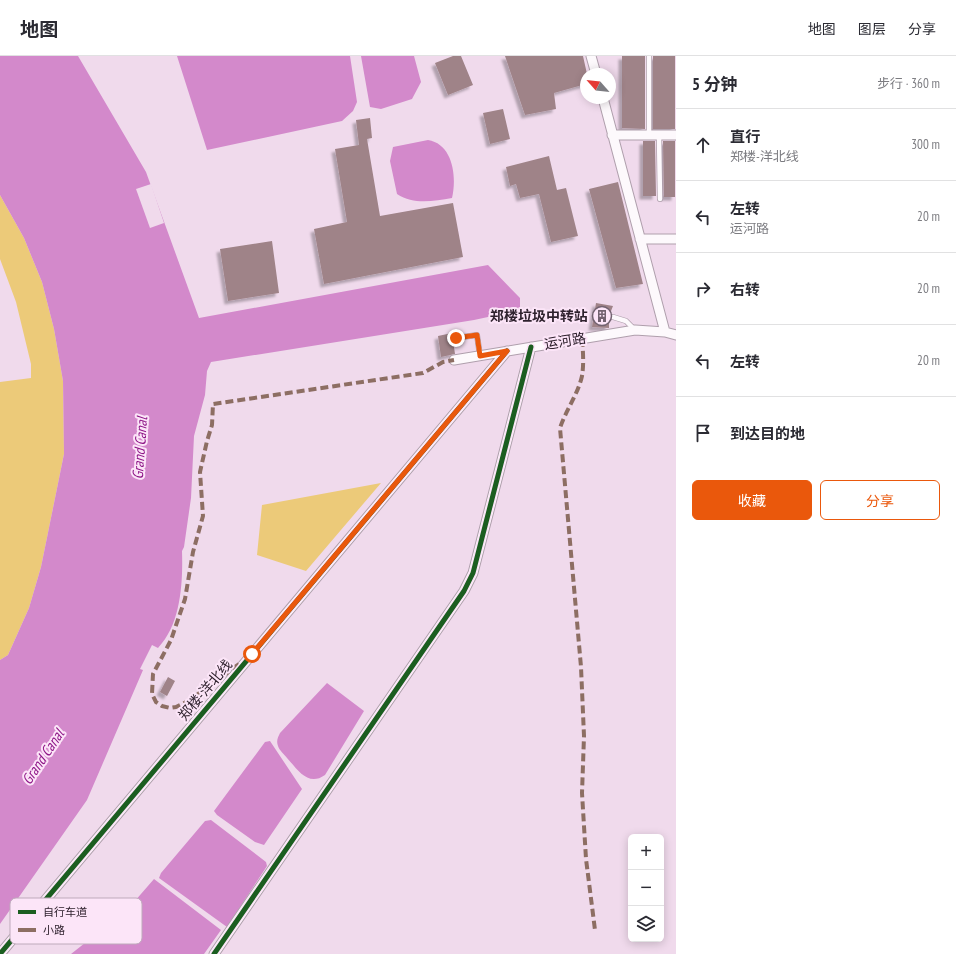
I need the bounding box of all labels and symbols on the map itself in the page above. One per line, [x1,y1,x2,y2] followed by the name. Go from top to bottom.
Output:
[580,68,616,104] north arrow
[591,305,613,327] building icon: 郑楼垃圾中转站
[490,307,588,325] place label: 郑楼垃圾中转站
[447,329,465,347] route end
[543,329,587,353] street label: 运河路
[128,415,151,480] water label: Grand Canal
[243,645,261,663] route start
[174,656,236,724] street label: 郑楼-洋北线
[17,724,69,788] water label: Grand Canal
[10,898,142,944] legend
[43,905,87,919] text: 自行车道
[43,923,65,937] text: 小路

